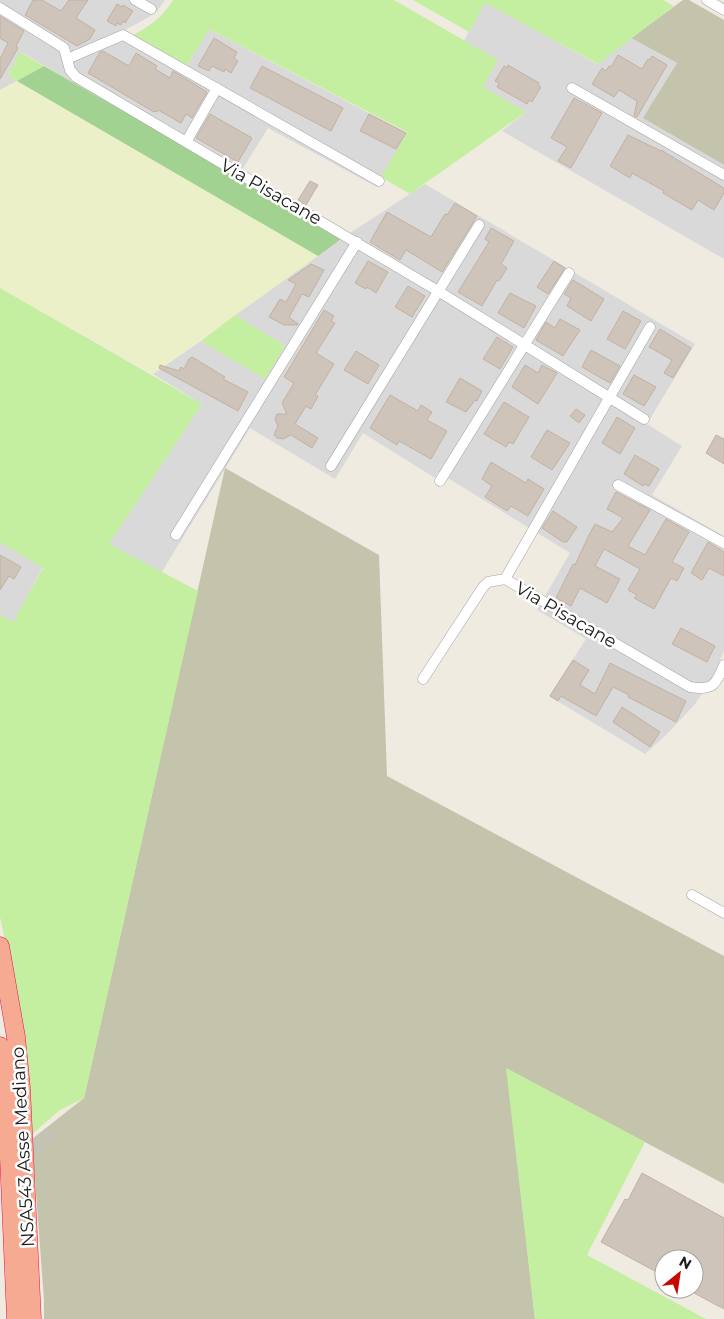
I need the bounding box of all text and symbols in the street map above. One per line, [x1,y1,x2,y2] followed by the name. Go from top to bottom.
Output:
[216,154,326,230] street label: Via Pisacane
[511,577,621,653] street label: Via Pisacane
[7,1046,39,1248] street label: NSA543 Asse Mediano
[654,1249,704,1299] north arrow
[676,1252,695,1273] text: N

